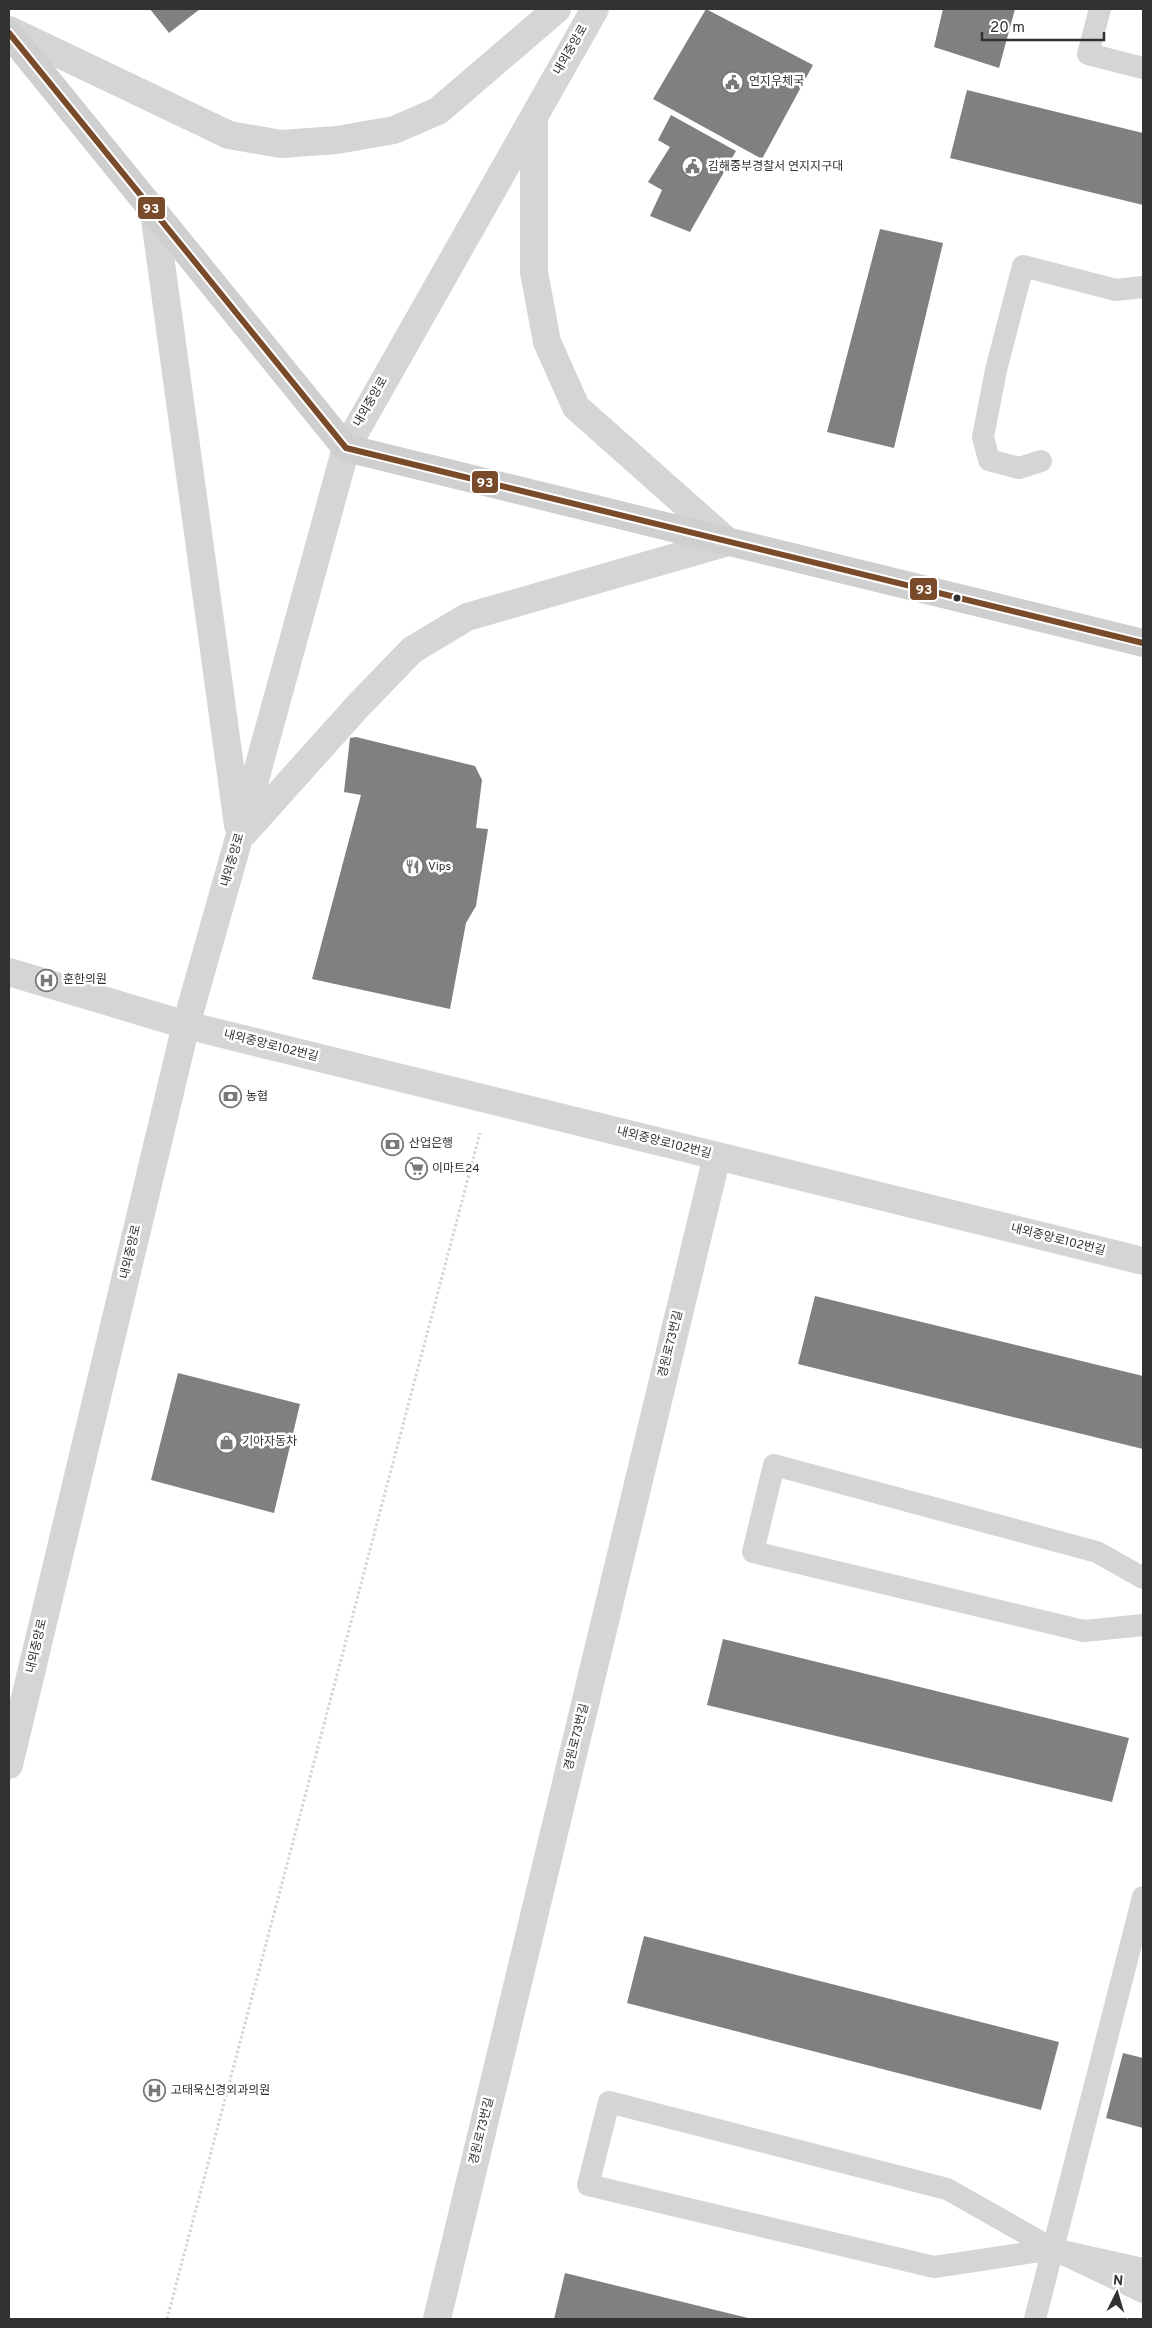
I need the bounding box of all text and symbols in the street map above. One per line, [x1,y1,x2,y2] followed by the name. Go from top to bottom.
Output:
[982,10,1104,42] scale bar
[990,19,1025,38] text: 20 m
[550,22,592,78] street label: 내외중앙로
[721,70,745,94] public building icon: 연지우체국
[749,74,804,90] place label: 연지우체국
[680,155,704,179] public building icon: 김해중부경찰서 연지지구대
[708,159,843,175] place label: 김해중부경찰서 연지지구대
[137,196,166,220] line badge: 93
[143,201,160,218] text: 93
[350,374,392,430] street label: 내외중앙로
[471,470,499,494] line badge: 93
[477,475,494,492] text: 93
[909,577,938,601] line badge: 93
[916,582,933,599] text: 93
[952,593,962,603] unlabelled marker
[218,831,248,889] street label: 내외중앙로
[400,855,424,879] restaurant icon: Vips
[428,859,451,875] place label: Vips
[35,968,59,992] hospital icon: 훈한의원
[63,972,107,988] place label: 훈한의원
[222,1027,320,1065] street label: 내외중앙로102번길
[218,1085,242,1109] bank icon: 농협
[246,1089,268,1105] place label: 농협
[615,1124,713,1162] street label: 내외중앙로102번길
[381,1132,405,1156] bank icon: 산업은행
[409,1136,453,1152] place label: 산업은행
[404,1157,428,1181] supermarket icon: 이마트24
[432,1161,480,1177] place label: 이마트24
[1009,1221,1107,1259] street label: 내외중앙로102번길
[117,1223,145,1281] street label: 내외중앙로
[655,1309,687,1379] street label: 경원로73번길
[214,1430,238,1454] shop icon: 기아자동차
[242,1434,297,1450] place label: 기아자동차
[23,1617,51,1675] street label: 내외중앙로
[561,1702,593,1772] street label: 경원로73번길
[143,2079,167,2103] hospital icon: 고태욱신경외과의원
[171,2083,270,2099] place label: 고태욱신경외과의원
[466,2096,498,2166] street label: 경원로73번길
[1092,2268,1142,2318] north arrow
[1112,2273,1124,2290] text: N

